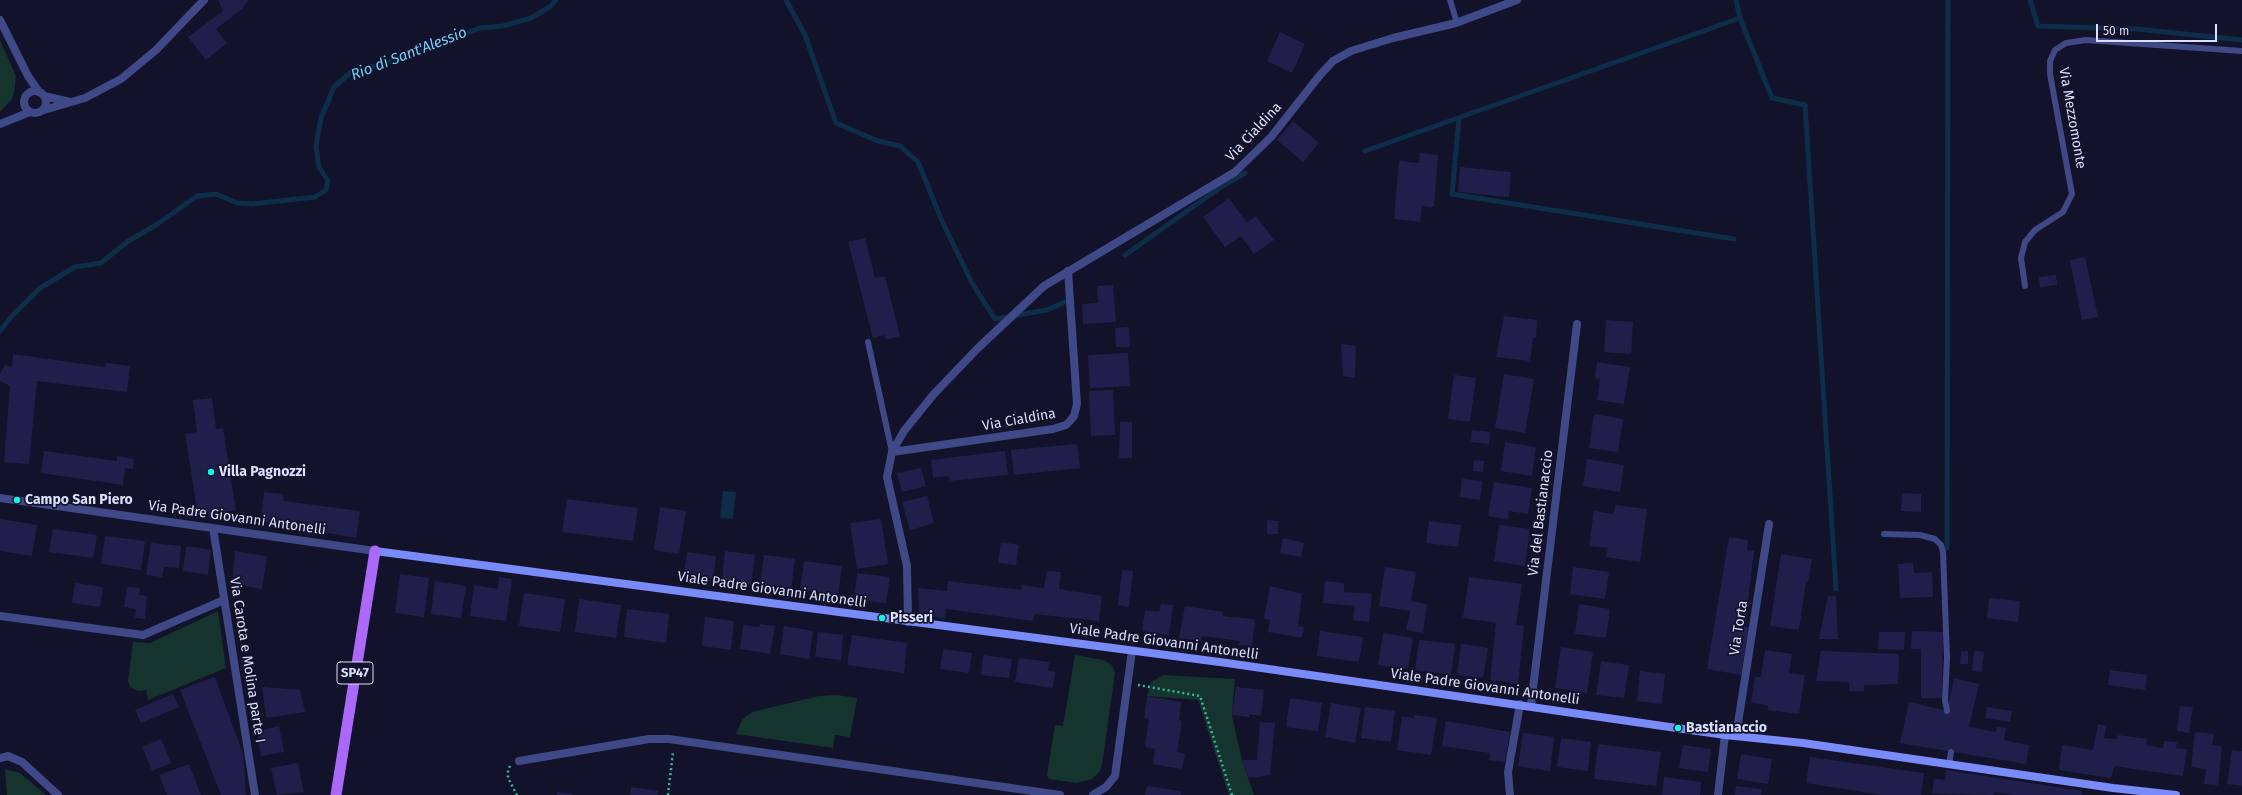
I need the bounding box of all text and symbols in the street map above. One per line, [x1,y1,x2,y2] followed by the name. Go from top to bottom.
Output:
[2098,16,2219,42] scale bar
[348,24,470,84] water label: Rio di Sant'Alessio
[2103,24,2129,38] text: 50 m
[2055,66,2089,170] street label: Via Mezzomonte
[1222,99,1286,165] street label: Via Cialdina
[981,405,1057,435] street label: Via Cialdina
[1525,449,1557,577] street label: Via del Bastianaccio
[219,464,306,480] place label: Villa Pagnozzi
[206,467,216,477] marker: Villa Pagnozzi
[25,492,133,508] place label: Campo San Piero
[12,495,22,505] marker: Campo San Piero
[147,497,327,539] street label: Via Padre Giovanni Antonelli
[676,568,868,612] street label: Viale Padre Giovanni Antonelli
[226,576,268,744] street label: Via Carota e Molina parte I
[1726,599,1752,657] street label: Via Torta
[890,610,933,626] place label: Pisseri
[877,613,887,623] marker: Pisseri
[1068,620,1260,664] street label: Viale Padre Giovanni Antonelli
[337,662,373,684] road number: SP47
[1389,665,1581,709] street label: Viale Padre Giovanni Antonelli
[1686,720,1767,736] place label: Bastianaccio
[1673,723,1683,733] marker: Bastianaccio

